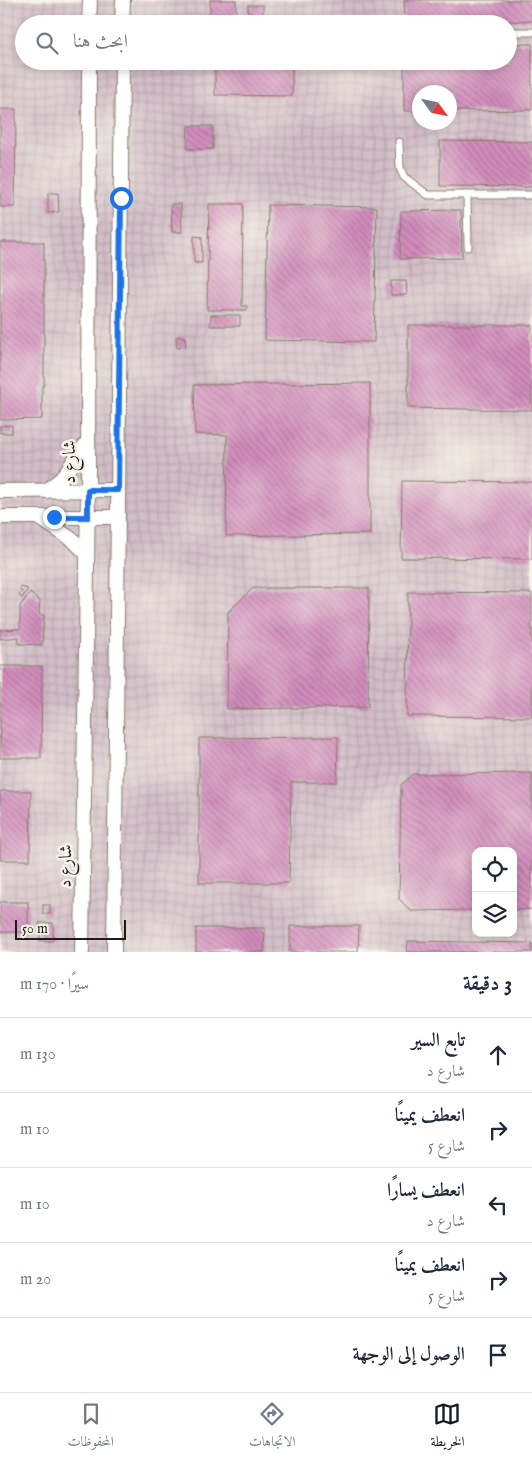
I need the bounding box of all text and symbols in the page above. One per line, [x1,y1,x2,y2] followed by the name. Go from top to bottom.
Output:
[15,15,517,70] search box
[33,29,61,57] icon: search
[73,30,128,54] text: ابحث هنا
[412,85,457,130] north arrow
[110,187,133,210] route start
[59,440,84,484] street label: شارع د
[43,506,66,529] route end
[55,844,80,888] street label: شارع د
[472,847,517,937] map controls
[472,847,517,892] button: locate
[472,892,517,937] button: layers
[15,917,126,940] scale bar
[22,920,48,938] text: 50 m
[463,971,512,998] text: 3 دقيقة
[20,975,89,995] text: سيرًا · 170 m
[411,1029,465,1053] text: تابع السير
[484,1041,512,1069] icon: ahead
[20,1045,56,1065] text: 130 m
[427,1062,465,1082] text: شارع د
[395,1104,465,1128] text: انعطف يمينًا
[484,1116,512,1144] icon: right
[20,1120,50,1140] text: 10 m
[428,1137,465,1157] text: شارع 5
[387,1179,465,1203] text: انعطف يسارًا
[484,1191,512,1219] icon: left
[20,1195,50,1215] text: 10 m
[427,1212,465,1232] text: شارع د
[395,1254,465,1278] text: انعطف يمينًا
[484,1266,512,1294] icon: right
[20,1270,51,1290] text: 20 m
[428,1287,465,1307] text: شارع 5
[484,1341,512,1369] icon: arrive
[353,1343,465,1367] text: الوصول إلى الوجهة
[68,1400,114,1455] tab: المحفوظات
[249,1400,295,1455] tab: الاتجاهات
[430,1400,465,1455] tab: الخريطة

